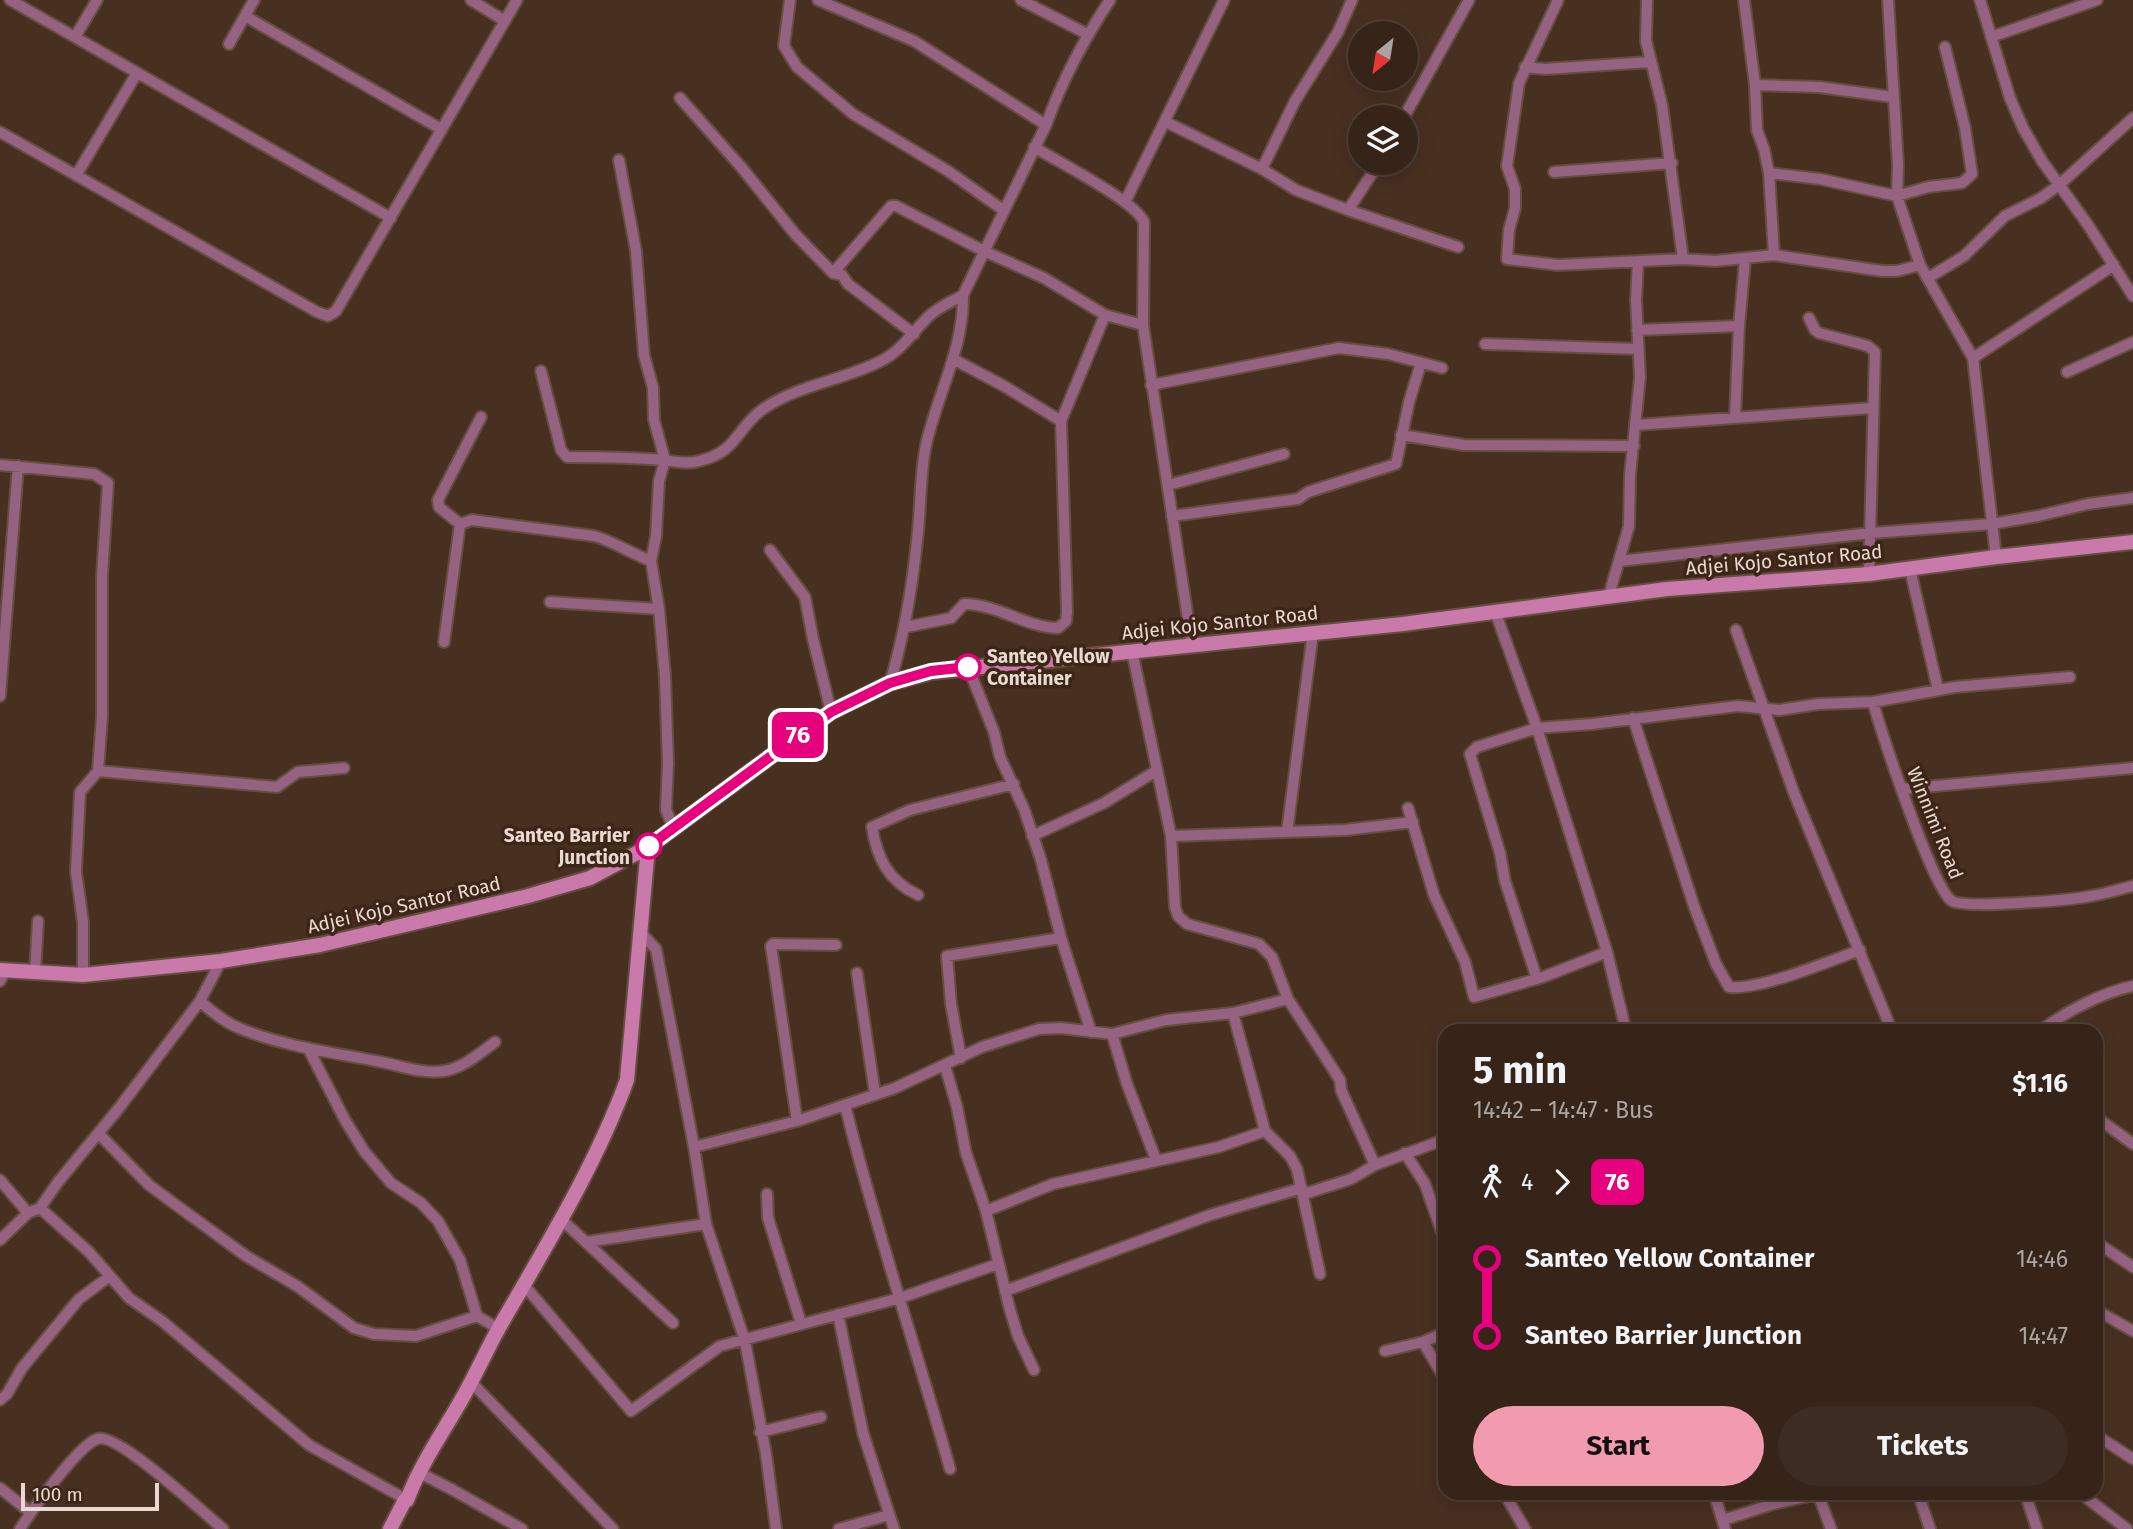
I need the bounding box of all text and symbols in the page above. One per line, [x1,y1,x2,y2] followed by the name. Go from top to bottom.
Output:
[1348,21,1418,91] north arrow
[1348,21,1418,175] map controls
[1348,105,1418,175] button: layers
[1685,540,1883,580] street label: Adjei Kojo Santor Road
[1121,601,1319,645] street label: Adjei Kojo Santor Road
[987,645,1110,690] place label: Santeo Yellow Container
[955,654,981,680] marker: Santeo Yellow Container
[766,712,830,758] line badge: 76
[786,721,810,749] text: 76
[1902,763,1968,883] street label: Winnimi Road
[504,824,630,869] place label: Santeo Barrier Junction
[636,833,662,859] marker: Santeo Barrier Junction
[305,872,503,938] street label: Adjei Kojo Santor Road
[1473,1047,1567,1093] text: 5 min
[2012,1068,2068,1099] text: $1.16
[1473,1096,1653,1124] text: 14:42 – 14:47 · Bus
[1473,1163,1511,1201] icon: walk
[1543,1163,1581,1201] icon: forward
[1521,1168,1533,1196] text: 4
[1605,1168,1630,1196] text: 76
[1525,1243,1814,1274] text: Santeo Yellow Container
[2016,1245,2068,1273] text: 14:46
[1525,1320,1802,1351] text: Santeo Barrier Junction
[2019,1322,2068,1350] text: 14:47
[1473,1406,1764,1486] button: Start
[1778,1406,2068,1486] button: Tickets
[21,1480,159,1512] scale bar
[32,1483,83,1506] text: 100 m

